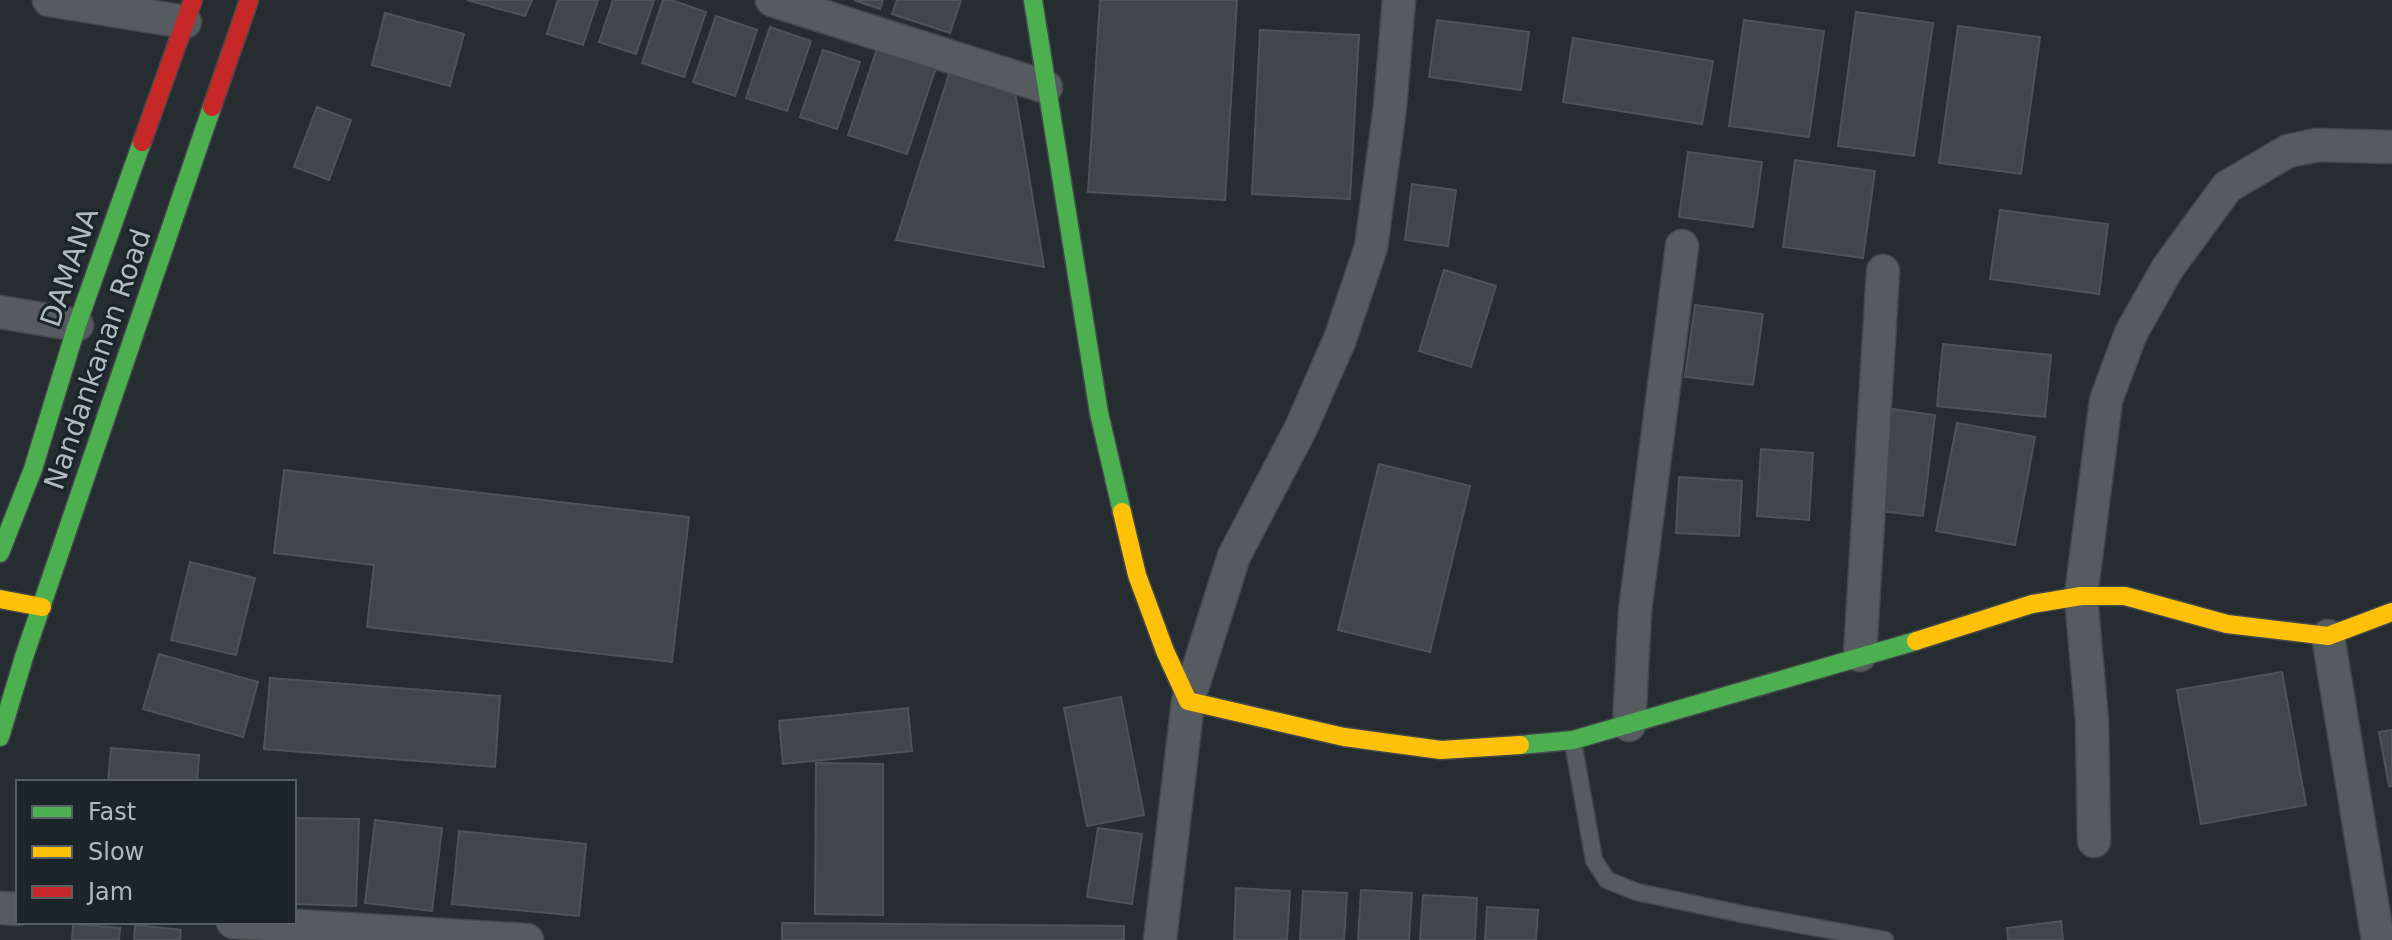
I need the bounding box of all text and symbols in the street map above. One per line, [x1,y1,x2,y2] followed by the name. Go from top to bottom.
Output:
[34,203,105,331] street label: DAMANA
[37,225,158,494] street label: Nandankanan Road
[16,780,296,924] legend
[88,798,136,826] text: Fast
[88,838,144,866] text: Slow
[86,878,133,906] text: Jam

